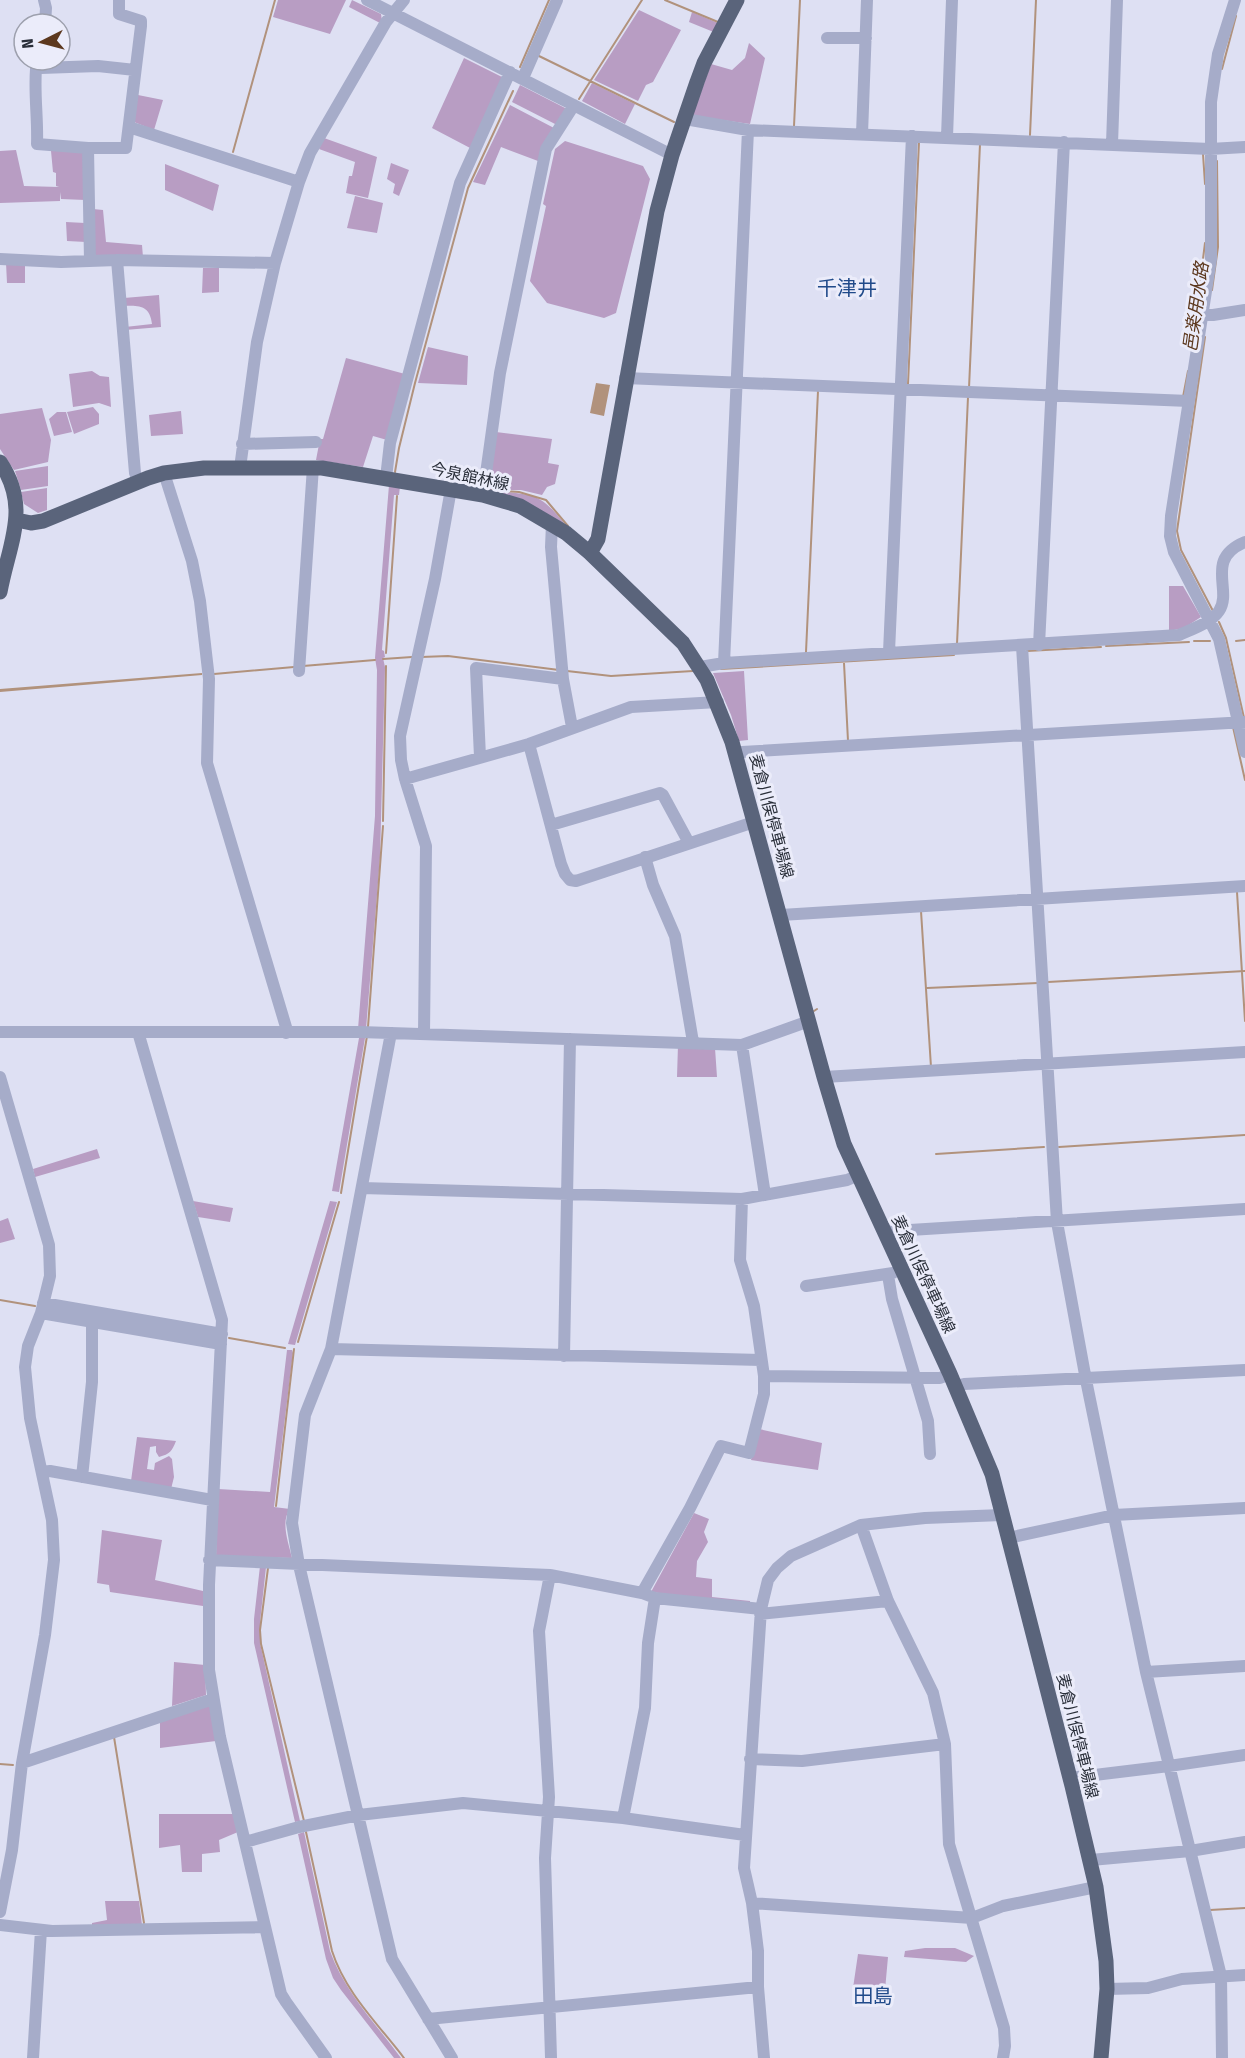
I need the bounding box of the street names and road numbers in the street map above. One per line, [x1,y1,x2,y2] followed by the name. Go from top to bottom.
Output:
[429,459,511,494] street label: 今泉館林線
[746,752,797,880] street label: 麦倉川俣停車場線
[888,1212,959,1336] street label: 麦倉川俣停車場線
[1053,1672,1102,1801] street label: 麦倉川俣停車場線

